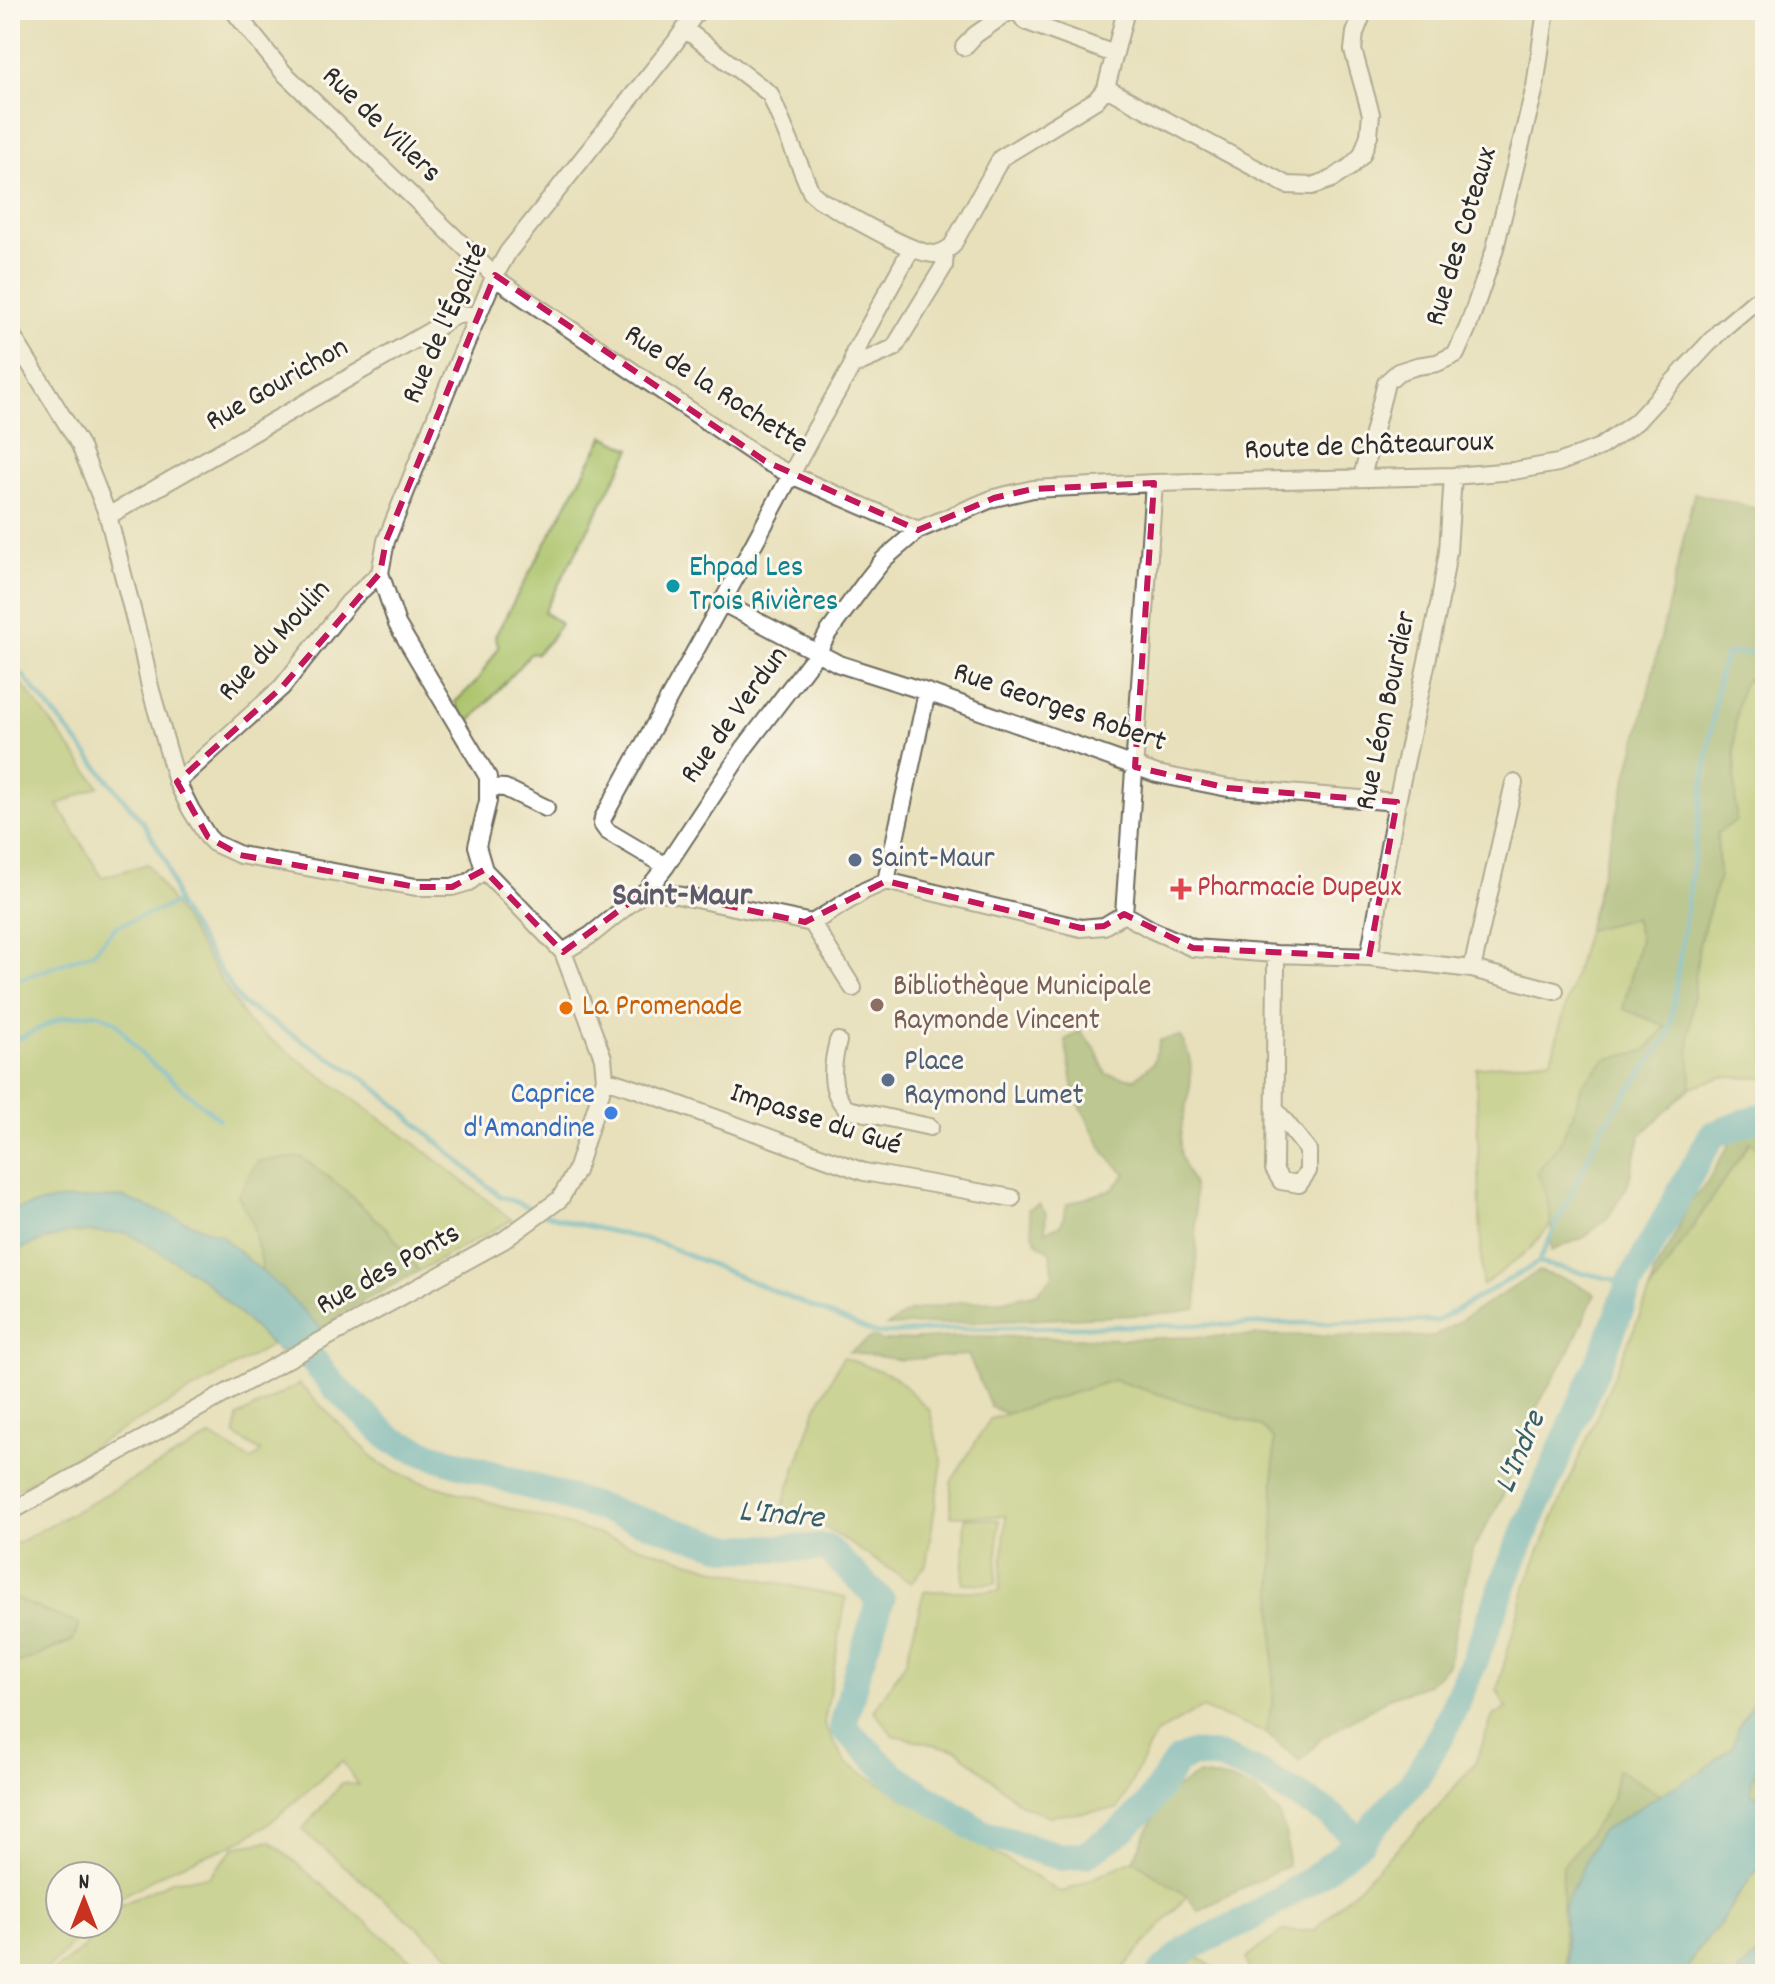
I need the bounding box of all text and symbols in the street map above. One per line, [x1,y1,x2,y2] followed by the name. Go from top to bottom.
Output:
[310,57,450,195] street label: Rue de Villers
[1415,142,1511,332] street label: Rue des Coteaux
[392,237,502,411] street label: Rue de l'Égalité
[614,315,816,467] street label: Rue de la Rochette
[199,328,357,444] street label: Rue Gourichon
[1244,422,1494,474] street label: Route de Châteauroux
[689,548,838,625] place label: Ehpad Les Trois Rivières
[209,571,343,713] street label: Rue du Moulin
[664,577,682,595] marker: Ehpad Les Trois Rivières
[1346,608,1430,814] street label: Rue Léon Bourdier
[671,638,801,794] street label: Rue de Verdun
[947,652,1171,766] street label: Rue Georges Robert
[871,839,995,882] place label: Saint-Maur
[846,851,864,869] marker: Saint-Maur
[1197,868,1401,911] place label: Pharmacie Dupeux
[612,873,752,922] district label: Saint-Maur
[1172,880,1190,898] marker: Pharmacie Dupeux
[893,967,1151,1044] place label: Bibliothèque Municipale Raymonde Vincent
[582,987,742,1030] place label: La Promenade
[868,996,886,1014] marker: Bibliothèque Municipale Raymonde Vincent
[557,999,575,1017] marker: La Promenade
[904,1042,1084,1119] place label: Place Raymond Lumet
[879,1071,897,1089] marker: Place Raymond Lumet
[724,1073,906,1169] street label: Impasse du Gué
[463,1075,595,1152] place label: Caprice d'Amandine
[602,1104,620,1122] marker: Caprice d'Amandine
[309,1214,469,1328] street label: Rue des Ponts
[1484,1403,1561,1501] water label: L'Indre
[737,1490,827,1544] water label: L'Indre
[44,1860,124,1940] north arrow
[79,1868,90,1899] text: N

